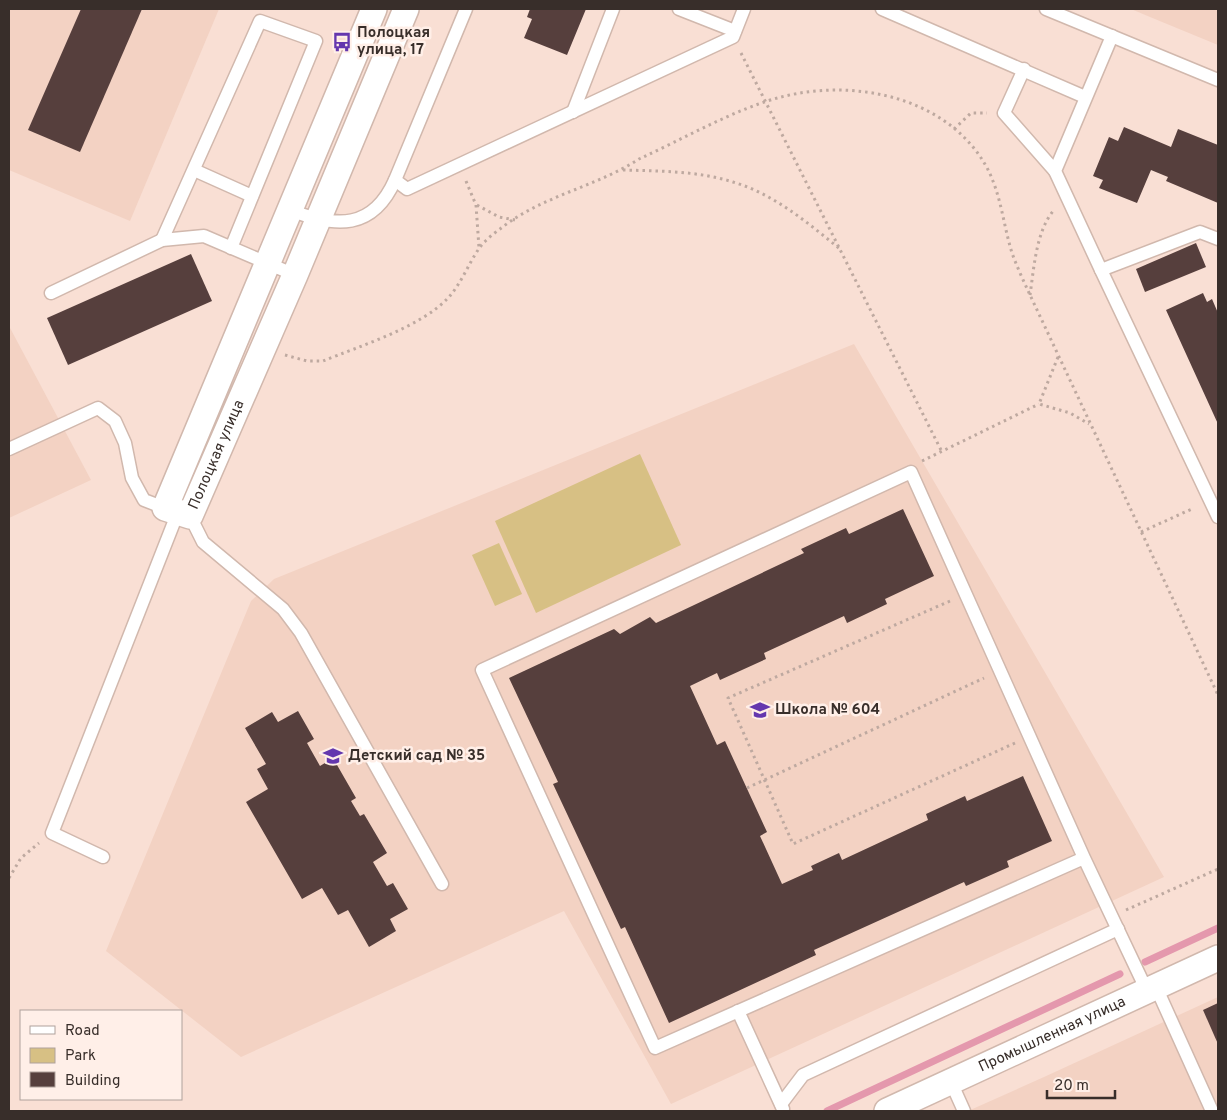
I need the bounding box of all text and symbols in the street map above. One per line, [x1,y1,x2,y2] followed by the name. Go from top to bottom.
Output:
[357,24,430,60] place label: Полоцкая улица, 17
[331,31,353,53] bus stop icon: Полоцкая улица, 17
[184,397,249,513] street label: Полоцкая улица
[749,699,771,721] school or university icon: Школа № 604
[775,701,880,720] place label: Школа № 604
[322,745,344,767] school or university icon: Детский сад № 35
[348,747,485,766] place label: Детский сад № 35
[976,992,1129,1077] street label: Промышленная улица
[20,1010,182,1100] legend
[65,1022,100,1041] text: Road
[65,1047,96,1066] text: Park
[1047,1068,1114,1100] scale bar
[65,1072,120,1091] text: Building
[1054,1077,1089,1096] text: 20 m

